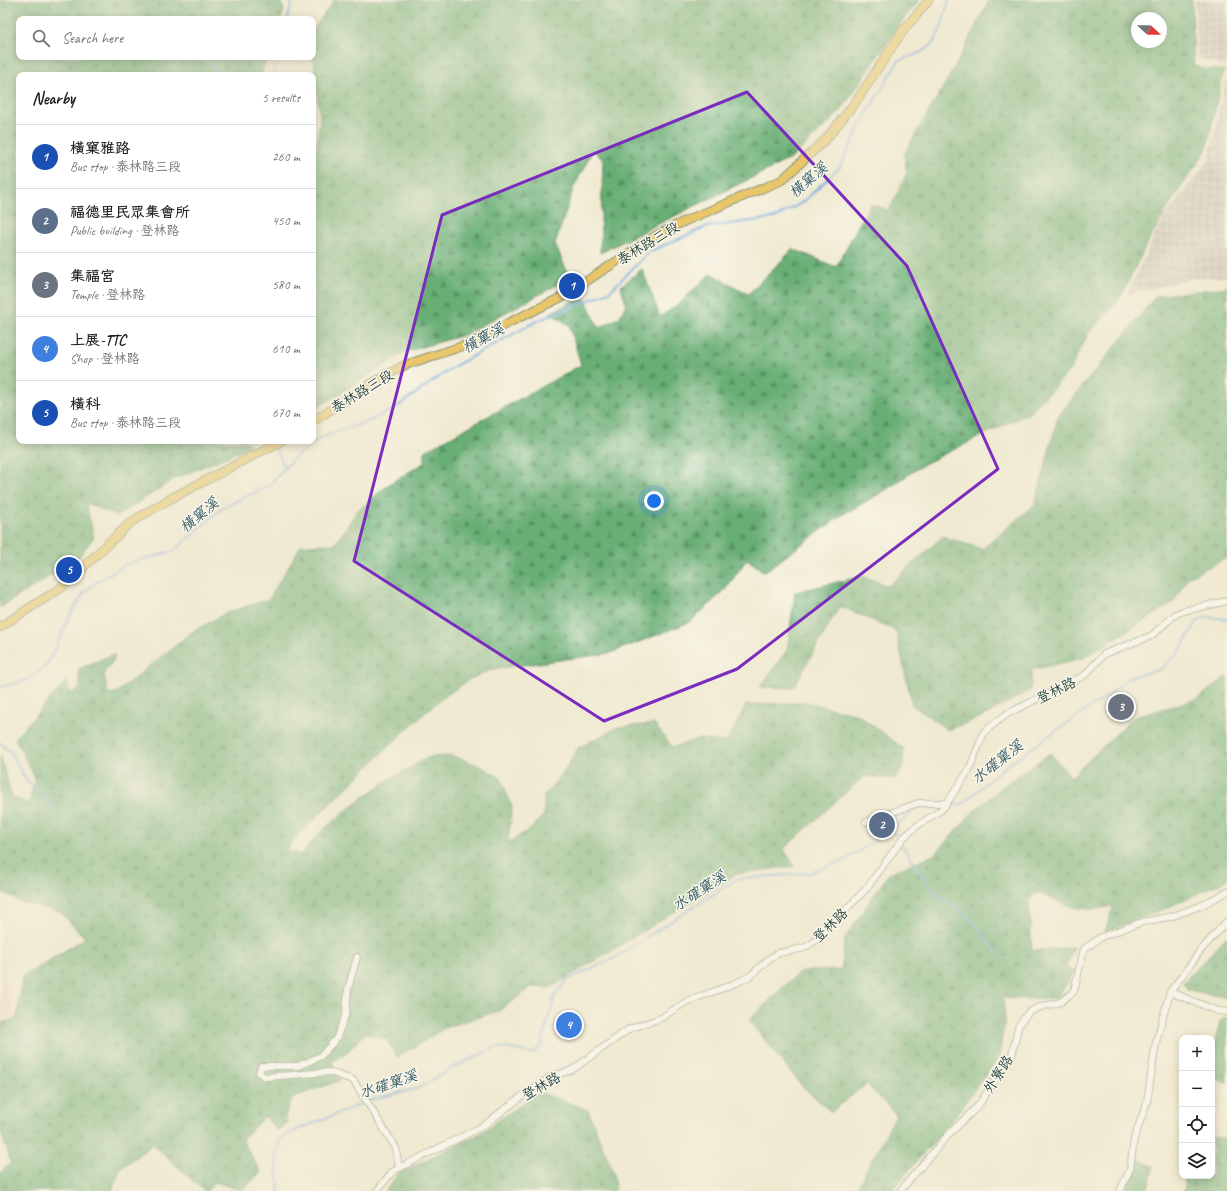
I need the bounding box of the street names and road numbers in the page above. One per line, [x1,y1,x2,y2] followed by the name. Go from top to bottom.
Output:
[614,218,683,269] street label: 泰林路三段
[328,366,397,417] street label: 泰林路三段
[1034,674,1079,707] street label: 登林路
[809,905,851,946] street label: 登林路
[980,1052,1017,1097] street label: 外寮路
[519,1069,564,1104] street label: 登林路

